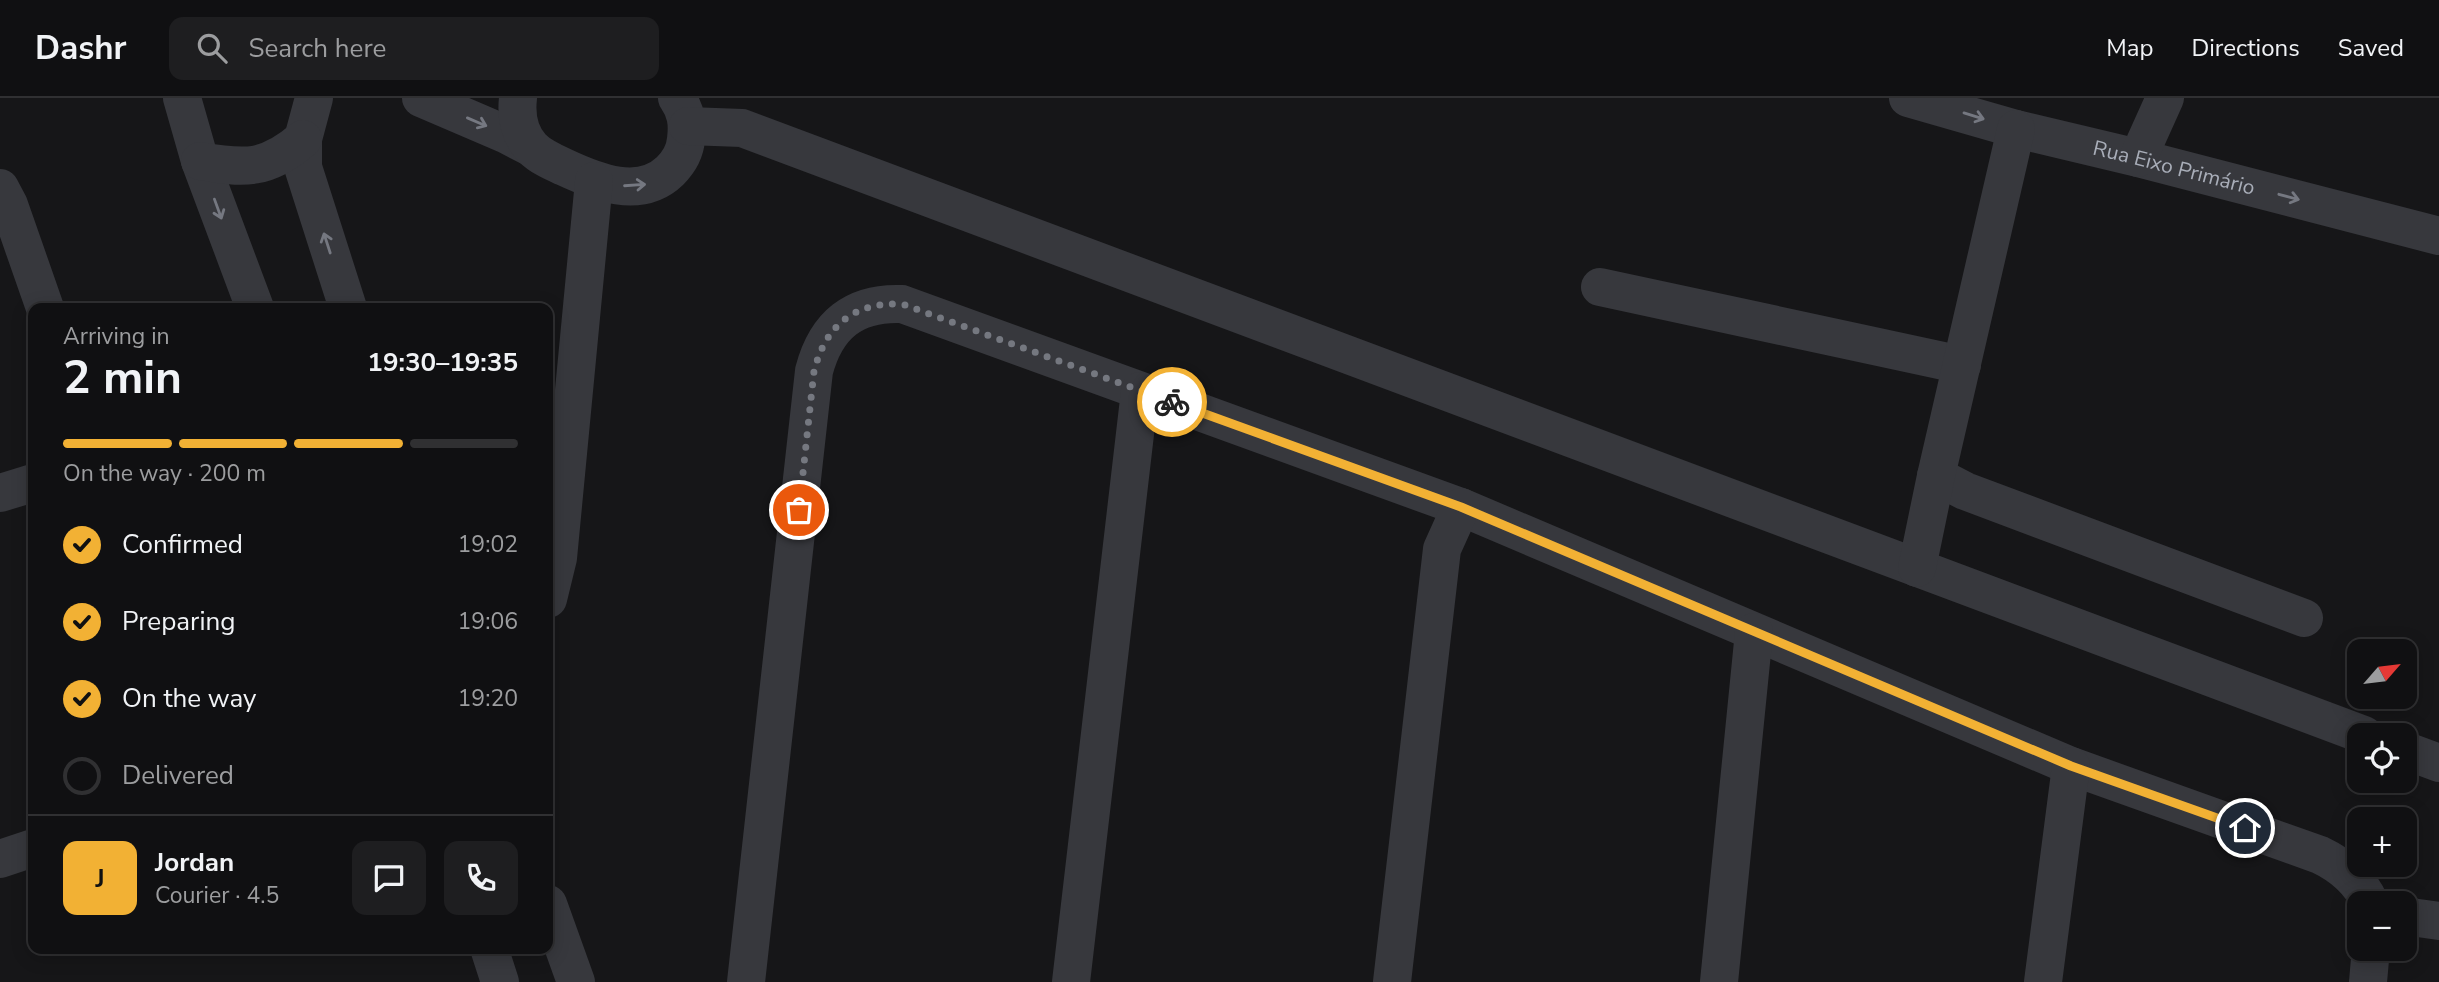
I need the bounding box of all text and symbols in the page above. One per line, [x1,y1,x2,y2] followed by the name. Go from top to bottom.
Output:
[169,17,659,80] search box
[35,26,127,71] text: Dashr
[193,29,231,67] icon: search
[249,31,386,66] text: Search here
[2106,32,2153,64] text: Map
[2191,32,2300,64] text: Directions
[2338,32,2404,64] text: Saved
[1962,111,1984,124] one-way arrow
[466,116,488,129] one-way arrow
[2090,134,2258,202] street label: Rua Eixo Primário
[623,179,646,192] one-way arrow
[2277,191,2300,204] one-way arrow
[213,198,225,220] one-way arrow
[320,232,333,254] one-way arrow
[63,321,170,352] text: Arriving in
[367,345,518,380] text: 19:30–19:35
[63,346,182,409] text: 2 min
[1137,367,1207,437] courier
[1153,383,1191,421] icon: bike
[63,458,266,489] text: On the way · 200 m
[769,480,829,540] pin
[780,491,818,529] icon: bag
[63,526,101,564] icon: check
[122,527,243,562] text: Confirmed
[458,529,518,560] text: 19:02
[63,603,101,641] icon: check
[122,604,235,639] text: Preparing
[458,606,518,637] text: 19:06
[2347,639,2417,709] north arrow
[2347,639,2417,961] map controls
[63,680,101,718] icon: check
[122,681,256,716] text: On the way
[458,683,518,714] text: 19:20
[2347,723,2417,793] button: locate
[122,758,234,793] text: Delivered
[2215,798,2275,858] pin
[2347,807,2417,877] button: +
[2226,809,2264,847] icon: home
[352,841,426,915] button: chat
[444,841,518,915] button: phone
[155,845,234,880] text: Jordan
[95,861,105,896] text: J
[155,880,279,911] text: Courier · 4.5
[2347,891,2417,961] button: −

